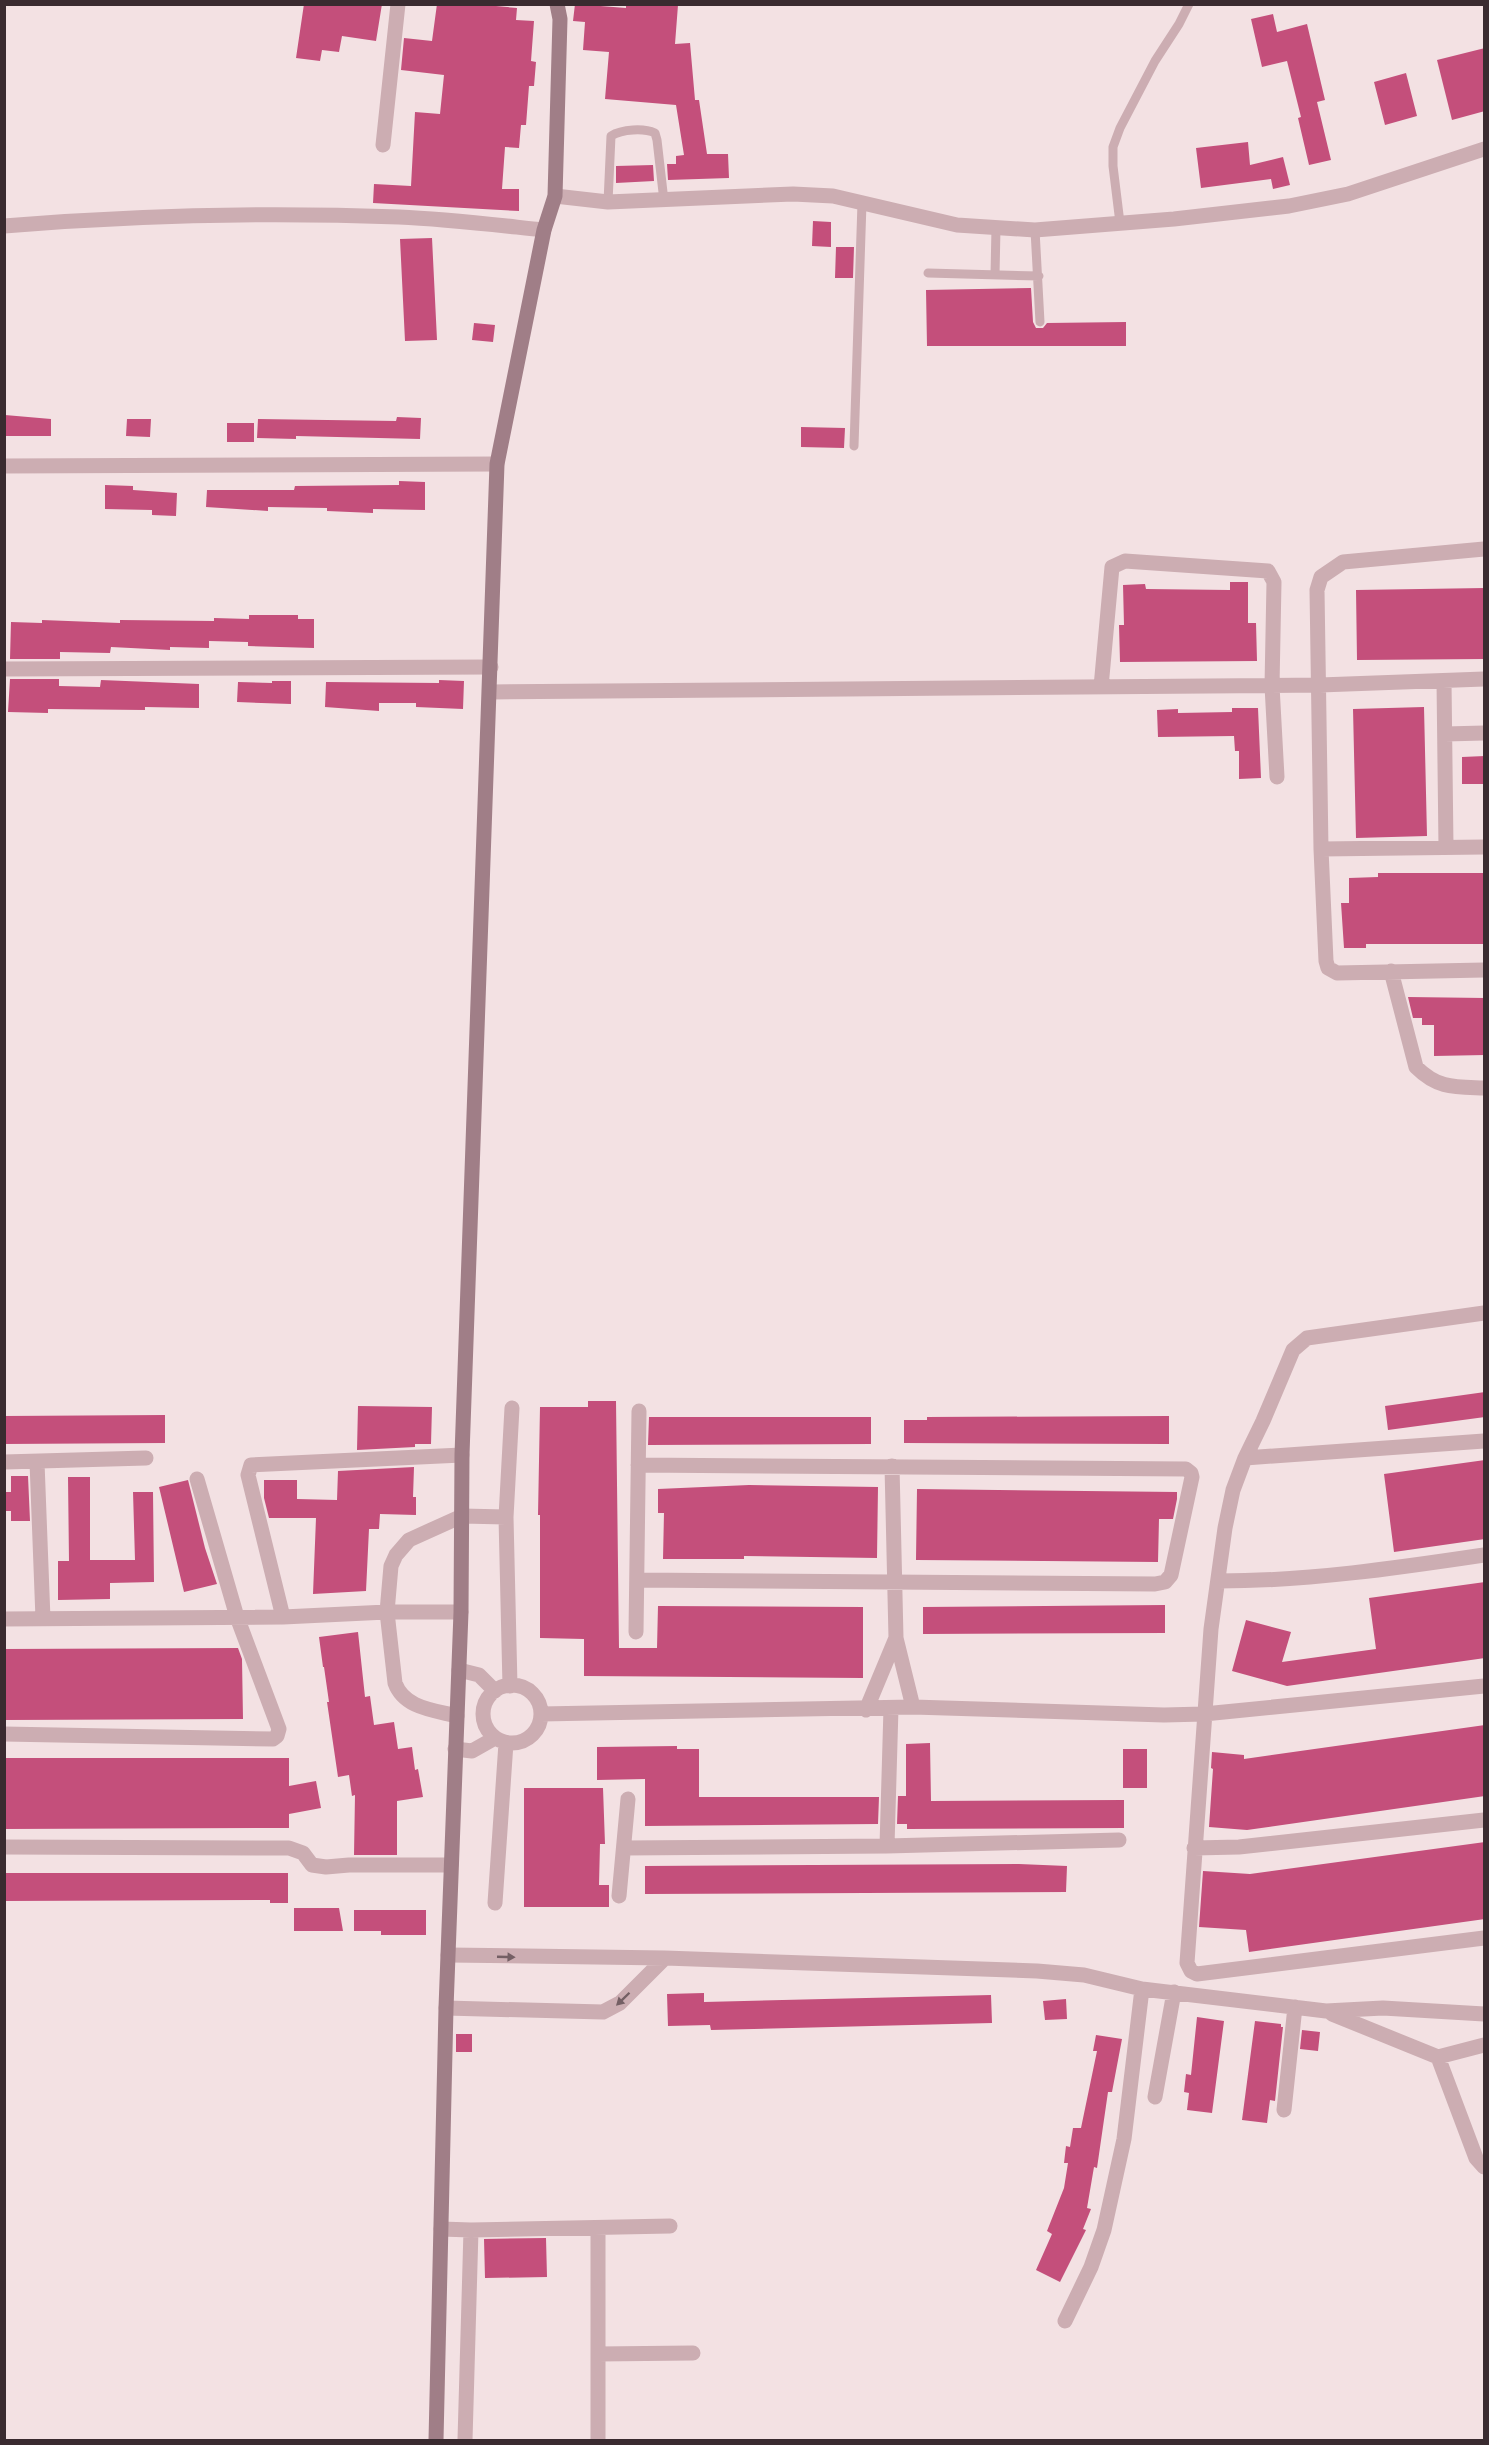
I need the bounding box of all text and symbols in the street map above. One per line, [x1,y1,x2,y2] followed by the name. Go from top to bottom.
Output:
[497,1953,516,1962] one-way arrow
[616,1992,631,2006] one-way arrow

